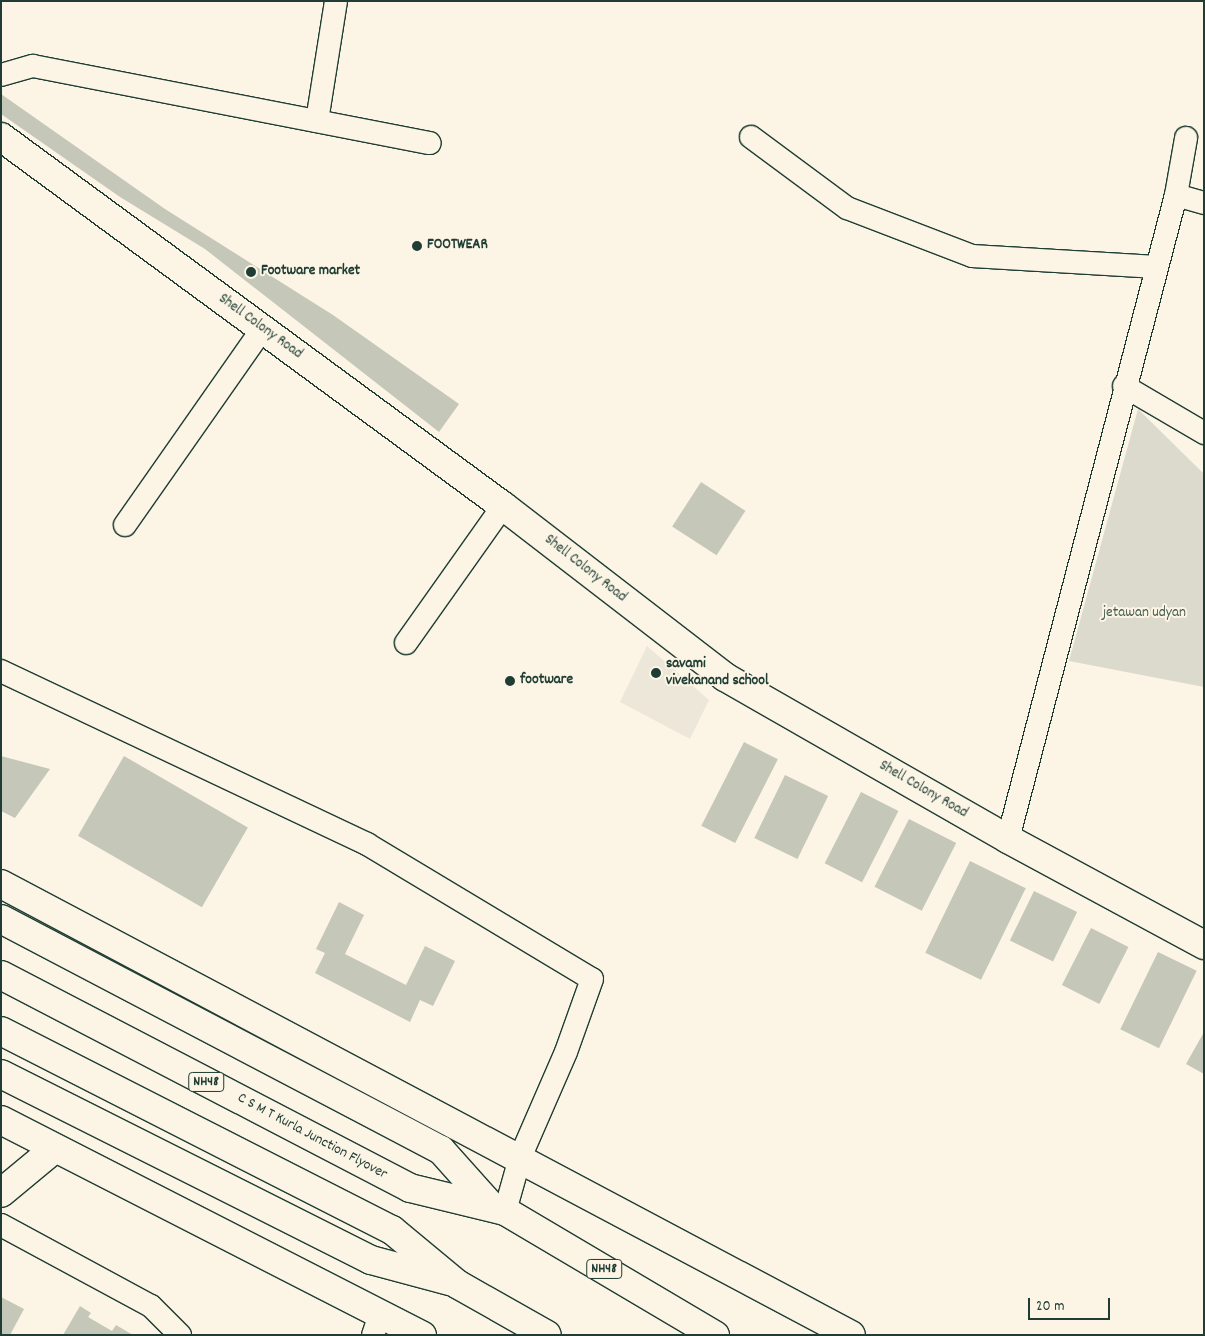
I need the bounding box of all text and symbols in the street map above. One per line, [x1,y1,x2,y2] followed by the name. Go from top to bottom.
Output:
[427,237,488,255] place label: FOOTWEAR
[411,240,423,252] marker: FOOTWEAR
[261,263,360,281] place label: Footware market
[245,266,257,278] marker: Footware market
[214,290,306,364] street label: Shell Colony Road
[540,531,630,607] street label: Shell Colony Road
[1102,605,1186,623] park label: jetawan udyan
[666,655,769,690] place label: savami vivekanand school
[650,667,662,679] marker: savami vivekanand school
[520,672,573,690] place label: footware
[504,675,516,687] marker: footware
[875,757,971,823] street label: Shell Colony Road
[187,1070,225,1094] road number: NH48
[234,1090,390,1184] street label: C S M T Kurla Junction Flyover
[585,1258,623,1280] road number: NH48
[1030,1288,1112,1320] scale bar
[1036,1296,1064,1318] text: 20 m

